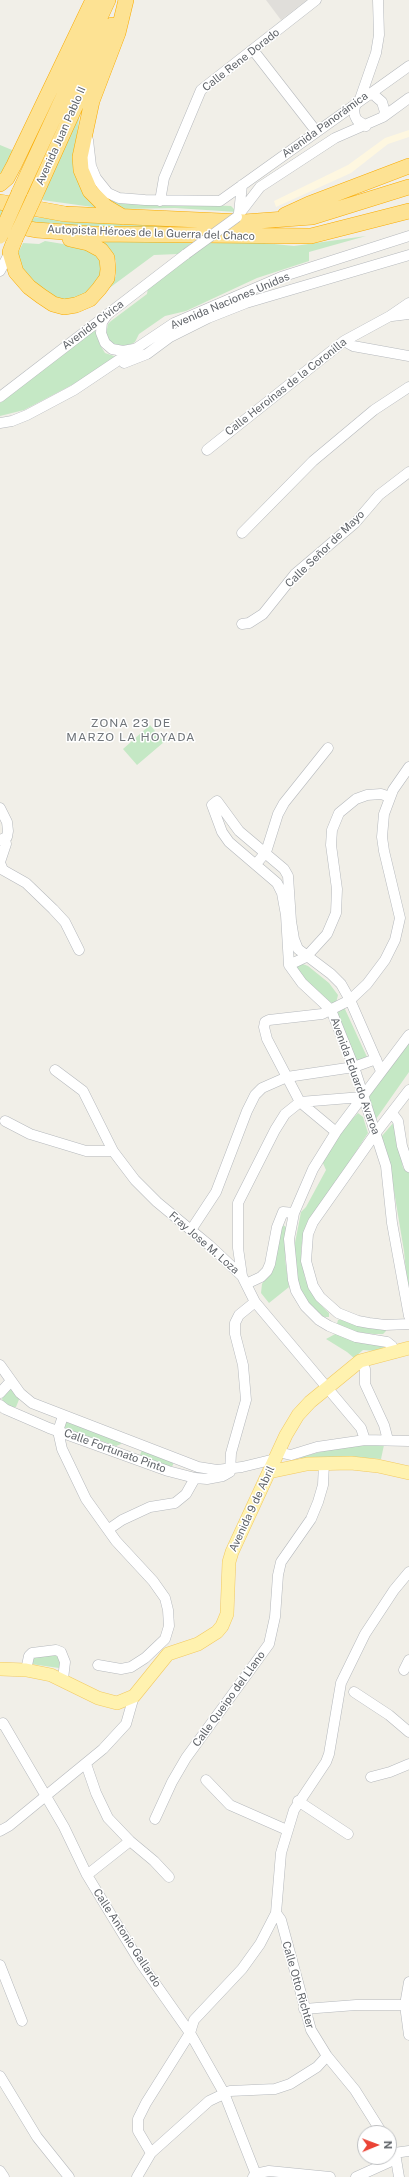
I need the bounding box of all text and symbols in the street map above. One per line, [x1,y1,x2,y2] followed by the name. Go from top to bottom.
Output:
[200,26,282,94] street label: Calle Rene Dorado
[33,85,89,187] street label: Avenida Juan Pablo II
[279,89,371,161] street label: Avenida Panorámica
[47,223,255,243] street label: Autopista Héroes de la Guerra del Chaco
[168,270,292,332] street label: Avenida Naciones Unidas
[60,298,126,352] street label: Avenida Cívica
[223,335,349,439] street label: Calle Heroínas de la Coronilla
[283,508,367,590] street label: Calle Señor de Mayo
[66,716,196,744] district label: ZONA 23 DE MARZO LA HOYADA
[328,1016,382,1136] street label: Avenida Eduardo Avaroa
[166,1209,242,1277] street label: Fray Jose M. Loza
[62,1426,168,1476] street label: Calle Fortunato Pinto
[226,1464,278,1554] street label: Avenida 9 de Abril
[190,1649,268,1749] street label: Calle Queipo del Llano
[90,1886,164,1990] street label: Calle Antonio Gallardo
[279,1940,317,2030] street label: Calle Otto Richter
[357,2125,397,2165] north arrow
[382,2140,394,2149] text: N

